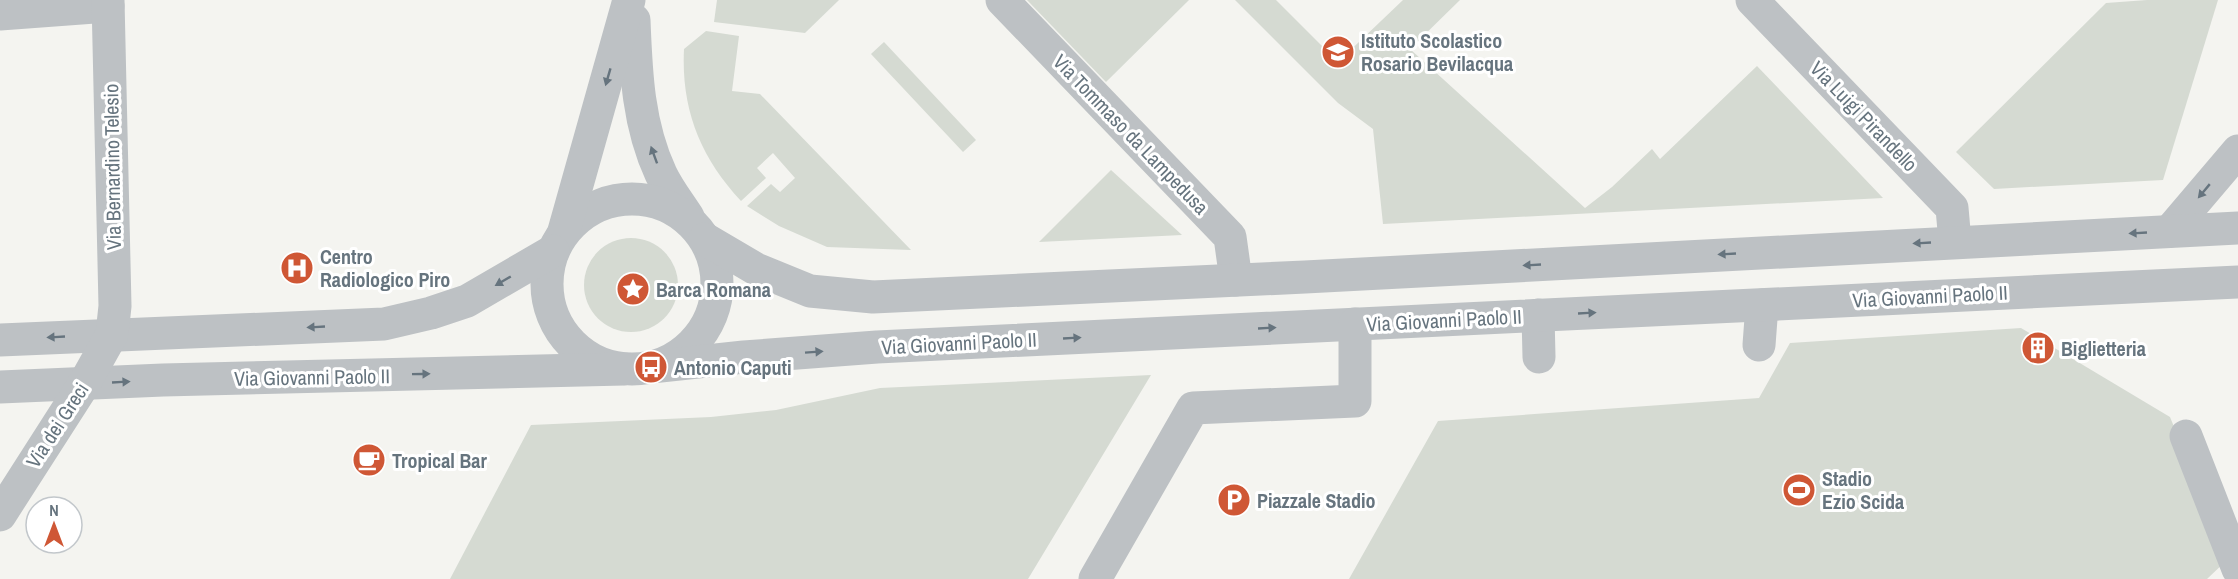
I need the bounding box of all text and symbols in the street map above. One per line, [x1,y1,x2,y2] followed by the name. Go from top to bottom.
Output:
[1361,27,1513,77] place label: Istituto Scolastico Rosario Bevilacqua
[1320,34,1356,70] school or university icon: Istituto Scolastico Rosario Bevilacqua
[1047,48,1215,220] street label: Via Tommaso da Lampedusa
[1804,55,1924,177] street label: Via Luigi Pirandello
[603,68,612,86] one-way arrow
[97,84,127,250] street label: Via Bernardino Telesio
[649,146,658,164] one-way arrow
[2198,183,2211,198] one-way arrow
[2128,228,2147,237] one-way arrow
[1912,239,1931,248] one-way arrow
[320,243,450,293] place label: Centro Radiologico Piro
[1718,249,1737,259] one-way arrow
[279,250,315,286] hospital icon: Centro Radiologico Piro
[1523,260,1542,269] one-way arrow
[615,271,651,307] place icon: Barca Romana
[494,276,511,286] one-way arrow
[656,276,771,303] place label: Barca Romana
[1852,278,2008,314] street label: Via Giovanni Paolo II
[1366,302,1522,338] street label: Via Giovanni Paolo II
[1578,309,1597,318] one-way arrow
[307,322,326,331] one-way arrow
[1257,324,1276,333] one-way arrow
[881,325,1037,361] street label: Via Giovanni Paolo II
[2020,330,2056,366] building icon: Biglietteria
[47,333,66,342] one-way arrow
[1062,333,1081,342] one-way arrow
[2061,335,2146,362] place label: Biglietteria
[805,347,824,357] one-way arrow
[633,349,669,385] bus stop icon: Antonio Caputi
[674,354,792,381] place label: Antonio Caputi
[234,362,390,392] street label: Via Giovanni Paolo II
[412,369,431,379] one-way arrow
[19,377,95,473] street label: Via dei Greci
[112,377,131,386] one-way arrow
[351,442,387,478] cafe icon: Tropical Bar
[392,447,487,474] place label: Tropical Bar
[1822,465,1904,515] place label: Stadio Ezio Scida
[1781,472,1817,508] sports icon: Stadio Ezio Scida
[1216,482,1252,518] parking icon: Piazzale Stadio
[1257,487,1376,514] place label: Piazzale Stadio
[24,495,84,555] north arrow
[49,499,59,521] text: N

